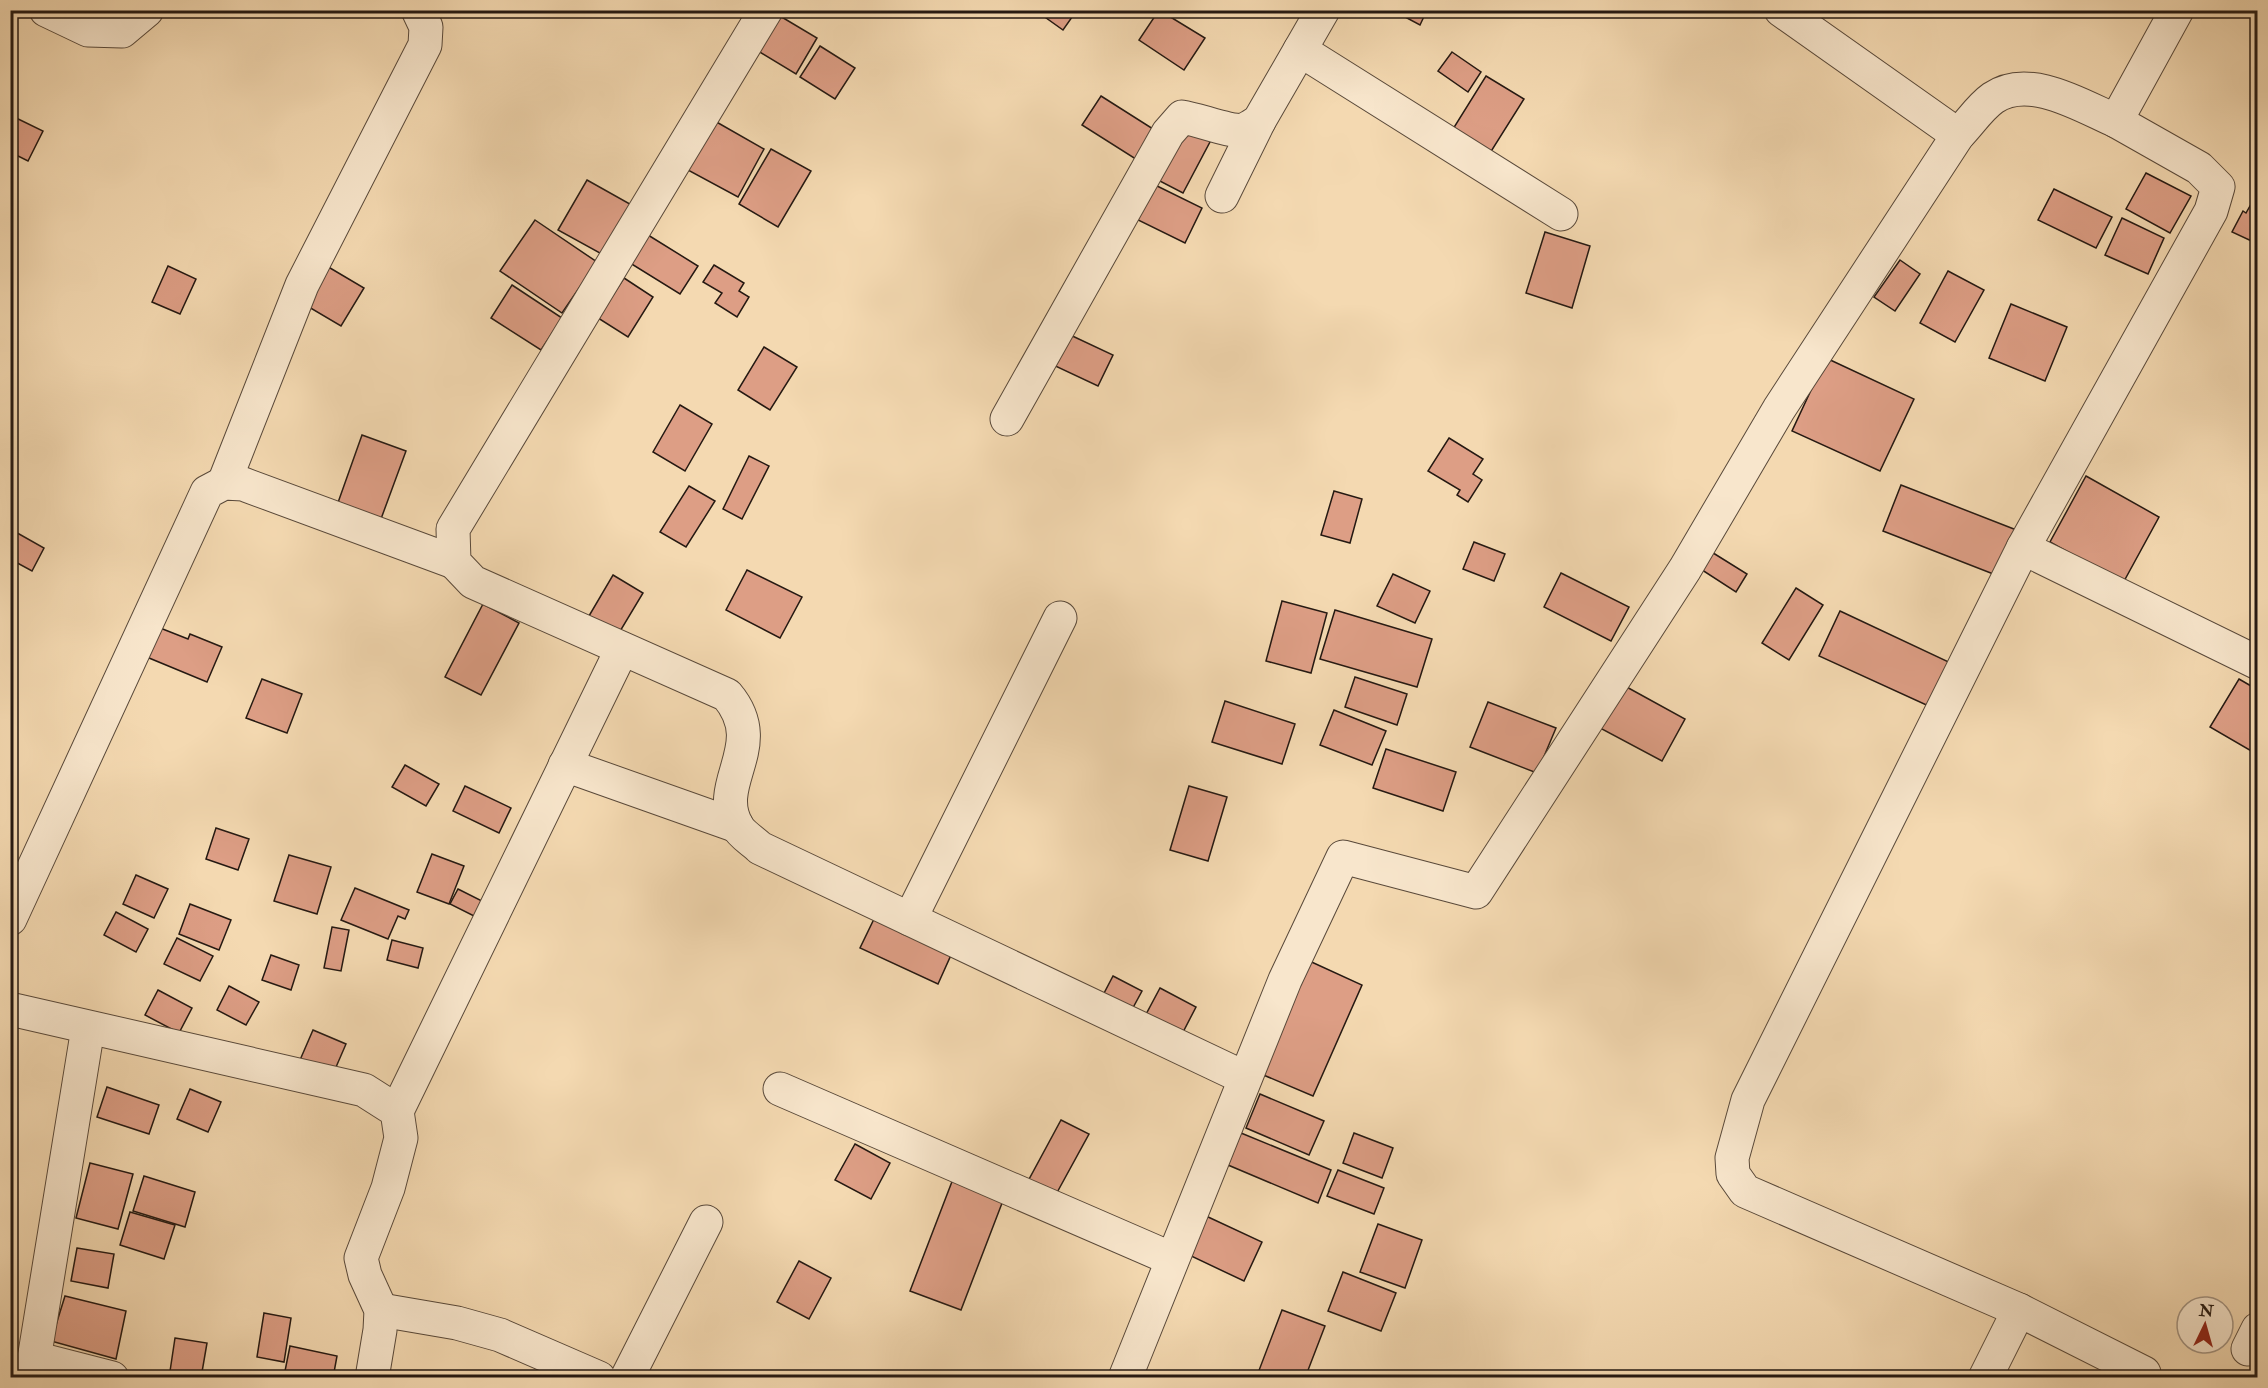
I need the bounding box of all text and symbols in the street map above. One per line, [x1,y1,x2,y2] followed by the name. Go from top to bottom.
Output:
[2175,1295,2235,1355] north arrow
[2197,1300,2215,1322] text: N

